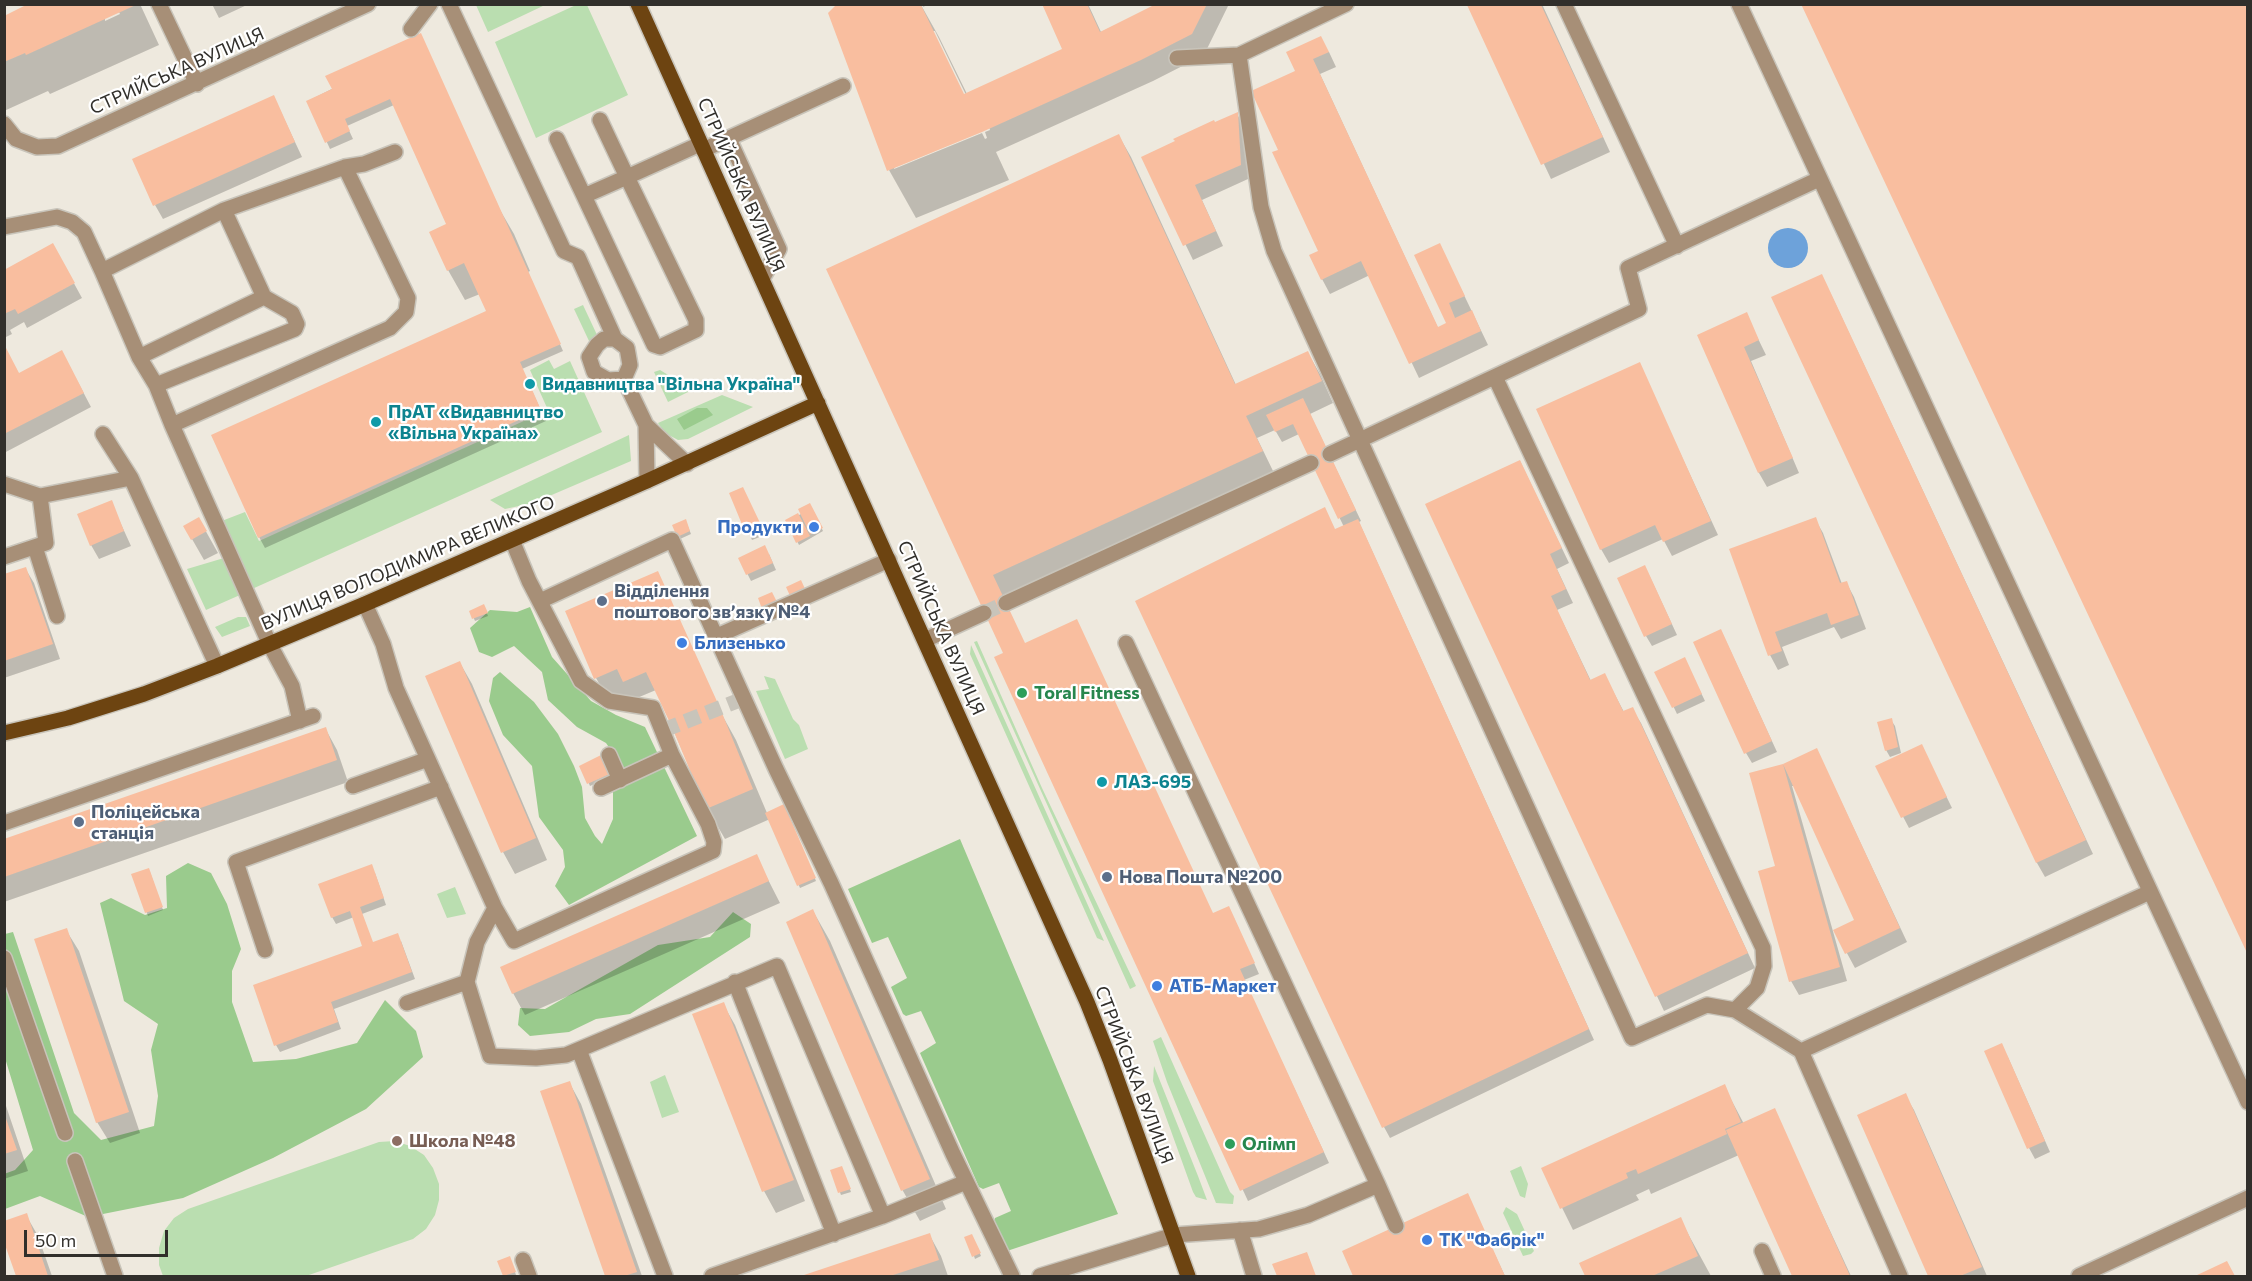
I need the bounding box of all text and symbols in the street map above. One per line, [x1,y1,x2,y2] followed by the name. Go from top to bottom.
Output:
[86,23,268,119] street label: СТРИЙСЬКА ВУЛИЦЯ
[693,94,789,276] street label: СТРИЙСЬКА ВУЛИЦЯ
[542,373,800,395] place label: Видавництва "Вільна Україна"
[523,377,537,391] marker: Видавництва "Вільна Україна"
[388,401,564,444] place label: ПрАТ «Видавництво «Вільна Україна»
[369,415,383,429] marker: ПрАТ «Видавництво «Вільна Україна»
[258,491,558,635] street label: ВУЛИЦЯ ВОЛОДИМИРА ВЕЛИКОГО
[717,516,802,538] place label: Продукти
[807,520,821,534] marker: Продукти
[893,537,989,719] street label: СТРИЙСЬКА ВУЛИЦЯ
[614,580,810,622] place label: Відділення поштового зв’язку №4
[595,594,609,608] marker: Відділення поштового зв’язку №4
[694,632,786,654] place label: Близенько
[675,636,689,650] marker: Близенько
[1034,682,1140,704] place label: Toral Fitness
[1015,686,1029,700] marker: Toral Fitness
[1114,771,1191,793] place label: ЛАЗ-695
[1095,775,1109,789] marker: ЛАЗ-695
[91,801,200,844] place label: Поліцейська станція
[72,815,86,829] marker: Поліцейська станція
[1119,866,1282,888] place label: Нова Пошта №200
[1100,870,1114,884] marker: Нова Пошта №200
[1169,975,1276,997] place label: АТБ-Маркет
[1150,979,1164,993] marker: АТБ-Маркет
[1090,983,1178,1167] street label: СТРИЙСЬКА ВУЛИЦЯ
[409,1130,516,1152] place label: Школа №48
[1242,1133,1296,1155] place label: Олімп
[390,1134,404,1148] marker: Школа №48
[1223,1137,1237,1151] marker: Олімп
[27,1218,171,1256] scale bar
[35,1229,76,1251] text: 50 m
[1439,1229,1545,1251] place label: ТК "Фабрік"
[1420,1233,1434,1247] marker: ТК "Фабрік"

